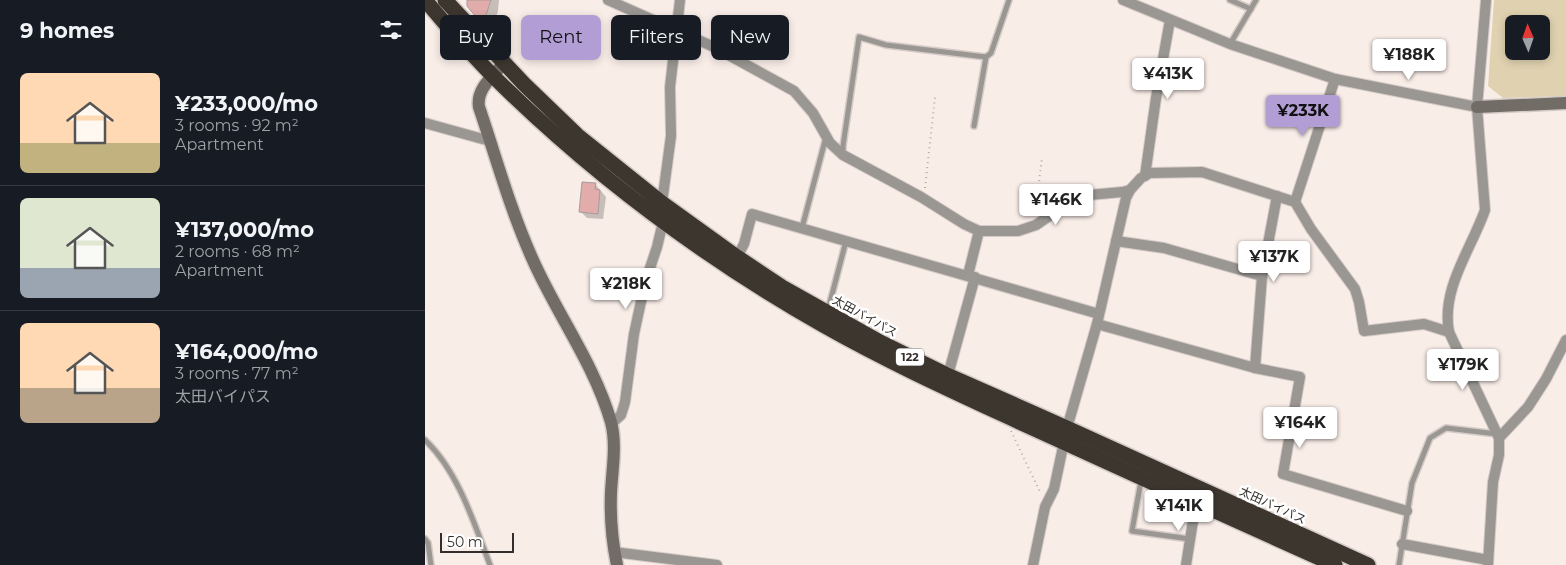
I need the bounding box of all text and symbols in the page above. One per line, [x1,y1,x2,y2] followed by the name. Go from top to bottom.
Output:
[440,15,511,60] chip: Buy
[521,15,601,60] chip: Rent
[611,15,701,60] chip: Filters
[711,15,789,60] chip: New
[1505,15,1550,60] north arrow
[1505,15,1550,60] map controls
[377,16,405,44] icon: filters
[20,18,114,43] text: 9 homes
[1374,38,1444,81] pin: ¥188K
[1383,45,1435,64] text: ¥188K
[1133,58,1203,100] pin: ¥413K
[1143,64,1193,83] text: ¥413K
[175,91,318,116] text: ¥233,000/mo
[60,93,120,153] icon: home
[1268,94,1338,137] pin: ¥233K
[1277,101,1329,120] text: ¥233K
[175,116,299,135] text: 3 rooms · 92 m²
[175,135,264,154] text: Apartment
[1021,184,1091,226] pin: ¥146K
[1030,190,1082,209] text: ¥146K
[175,217,314,242] text: ¥137,000/mo
[60,218,120,278] icon: home
[1239,240,1309,283] pin: ¥137K
[175,242,300,261] text: 2 rooms · 68 m²
[1249,247,1299,266] text: ¥137K
[175,261,264,280] text: Apartment
[591,268,661,310] pin: ¥218K
[601,274,651,293] text: ¥218K
[830,292,900,340] street label: 太田バイパス
[175,339,318,364] text: ¥164,000/mo
[60,343,120,403] icon: home
[896,348,924,366] road number: 122
[1428,348,1498,391] pin: ¥179K
[1438,355,1488,374] text: ¥179K
[175,364,299,383] text: 3 rooms · 77 m²
[175,387,271,406] text: 太田バイパス
[1265,406,1335,449] pin: ¥164K
[1274,413,1326,432] text: ¥164K
[1237,483,1309,527] street label: 太田バイパス
[1144,490,1214,532] pin: ¥141K
[1155,496,1203,515] text: ¥141K
[440,530,514,553] scale bar
[447,533,483,551] text: 50 m

